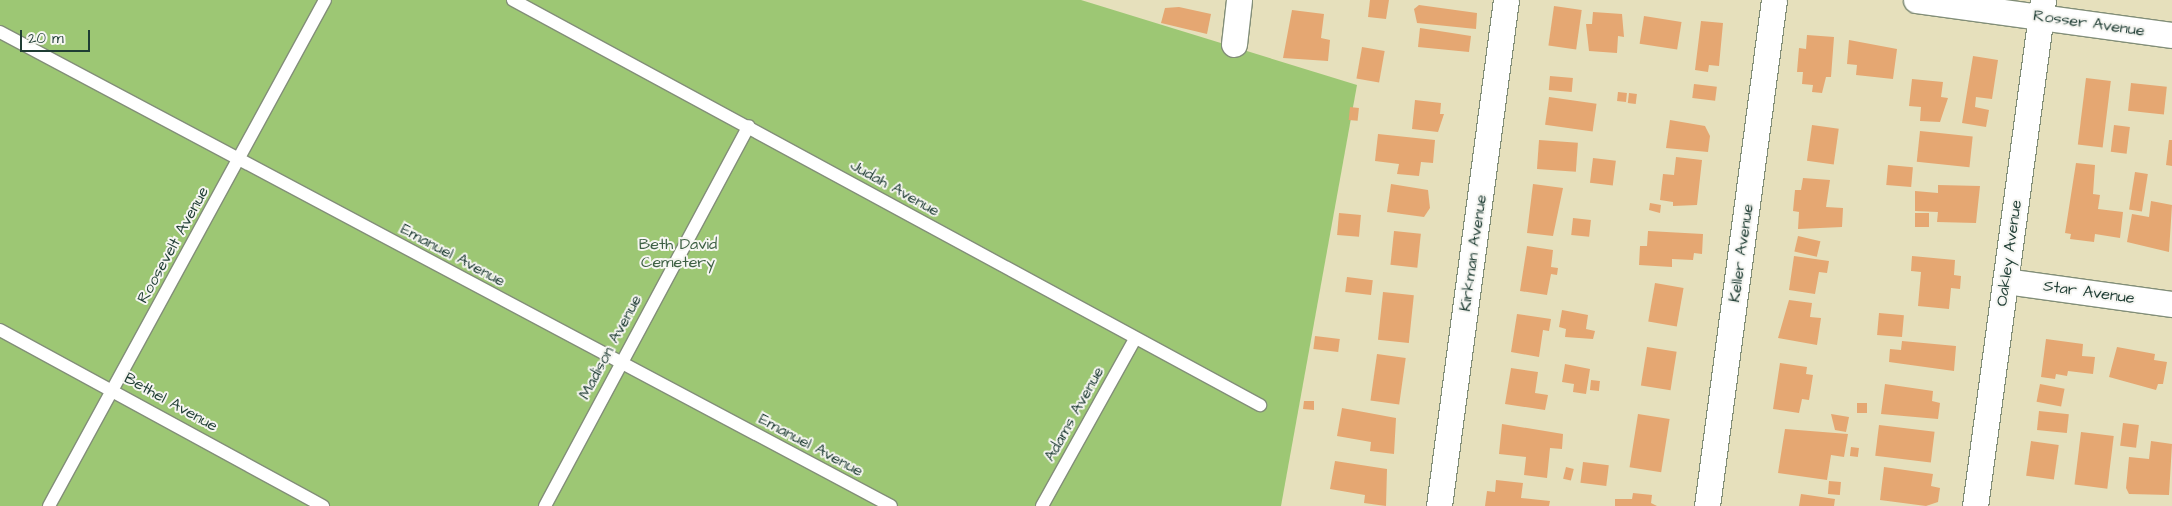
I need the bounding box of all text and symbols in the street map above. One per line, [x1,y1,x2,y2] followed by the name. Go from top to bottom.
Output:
[2032,6,2146,40] street label: Rosser Avenue
[22,20,92,52] scale bar
[28,28,64,49] text: 20 m
[847,156,943,220] street label: Judah Avenue
[133,183,213,307] street label: Roosevelt Avenue
[1455,193,1491,313] street label: Kirkman Avenue
[1992,199,2026,307] street label: Oakley Avenue
[1725,203,1757,303] street label: Keller Avenue
[397,219,509,291] street label: Emanuel Avenue
[639,234,717,272] park label: Beth David Cemetery
[2042,276,2136,308] street label: Star Avenue
[574,292,646,402] street label: Madison Avenue
[1040,363,1108,465] street label: Adams Avenue
[121,368,221,436] street label: Bethel Avenue
[755,409,867,481] street label: Emanuel Avenue

